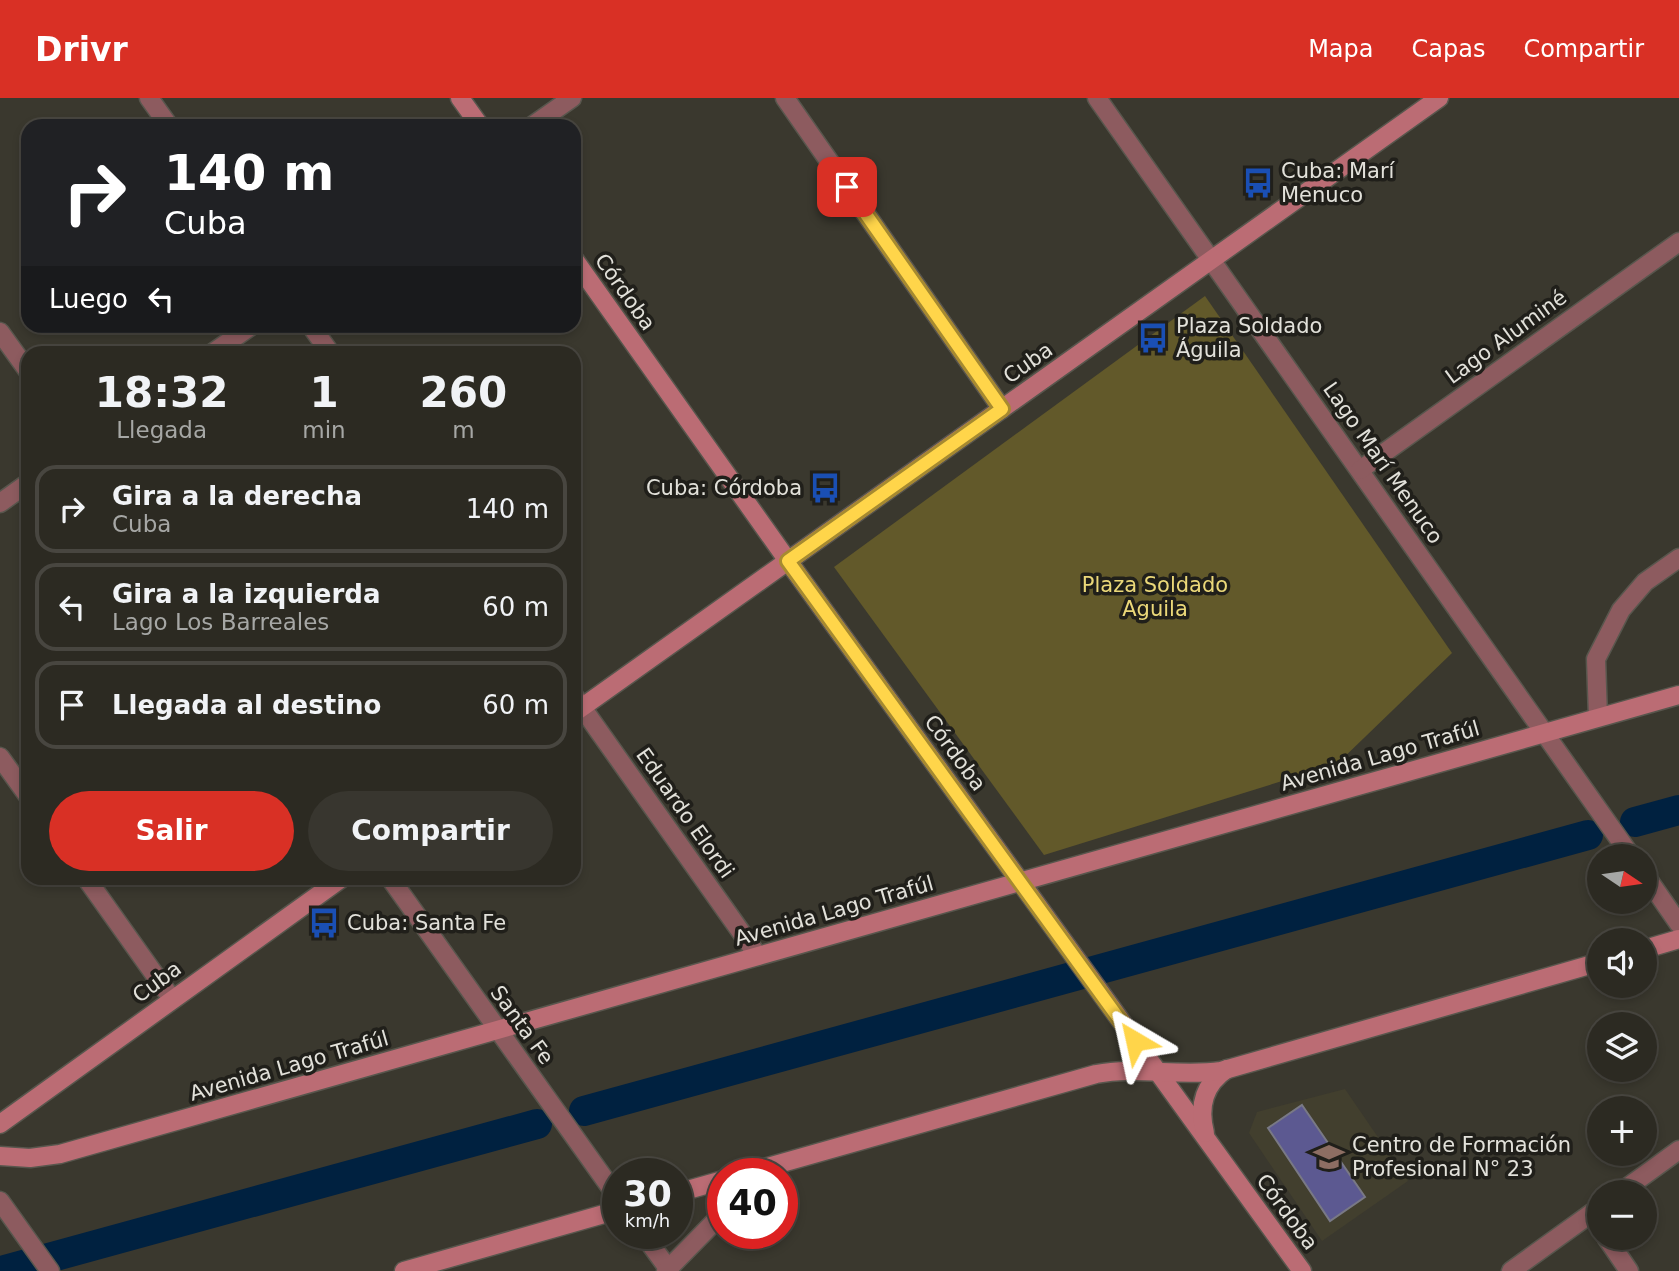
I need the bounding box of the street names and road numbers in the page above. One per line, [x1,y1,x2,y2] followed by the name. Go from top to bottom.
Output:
[590,249,660,335] street label: Córdoba
[1441,285,1571,389] street label: Lago Aluminé
[999,338,1057,388] street label: Cuba
[1318,378,1448,548] street label: Lago Marí Menuco
[919,710,991,796] street label: Córdoba
[1278,716,1482,796] street label: Avenida Lago Trafúl
[631,743,739,883] street label: Eduardo Elordi
[732,871,936,951] street label: Avenida Lago Trafúl
[128,956,186,1008] street label: Cuba
[486,981,558,1069] street label: Santa Fe
[187,1026,391,1106] street label: Avenida Lago Trafúl
[1251,1169,1323,1255] street label: Córdoba

